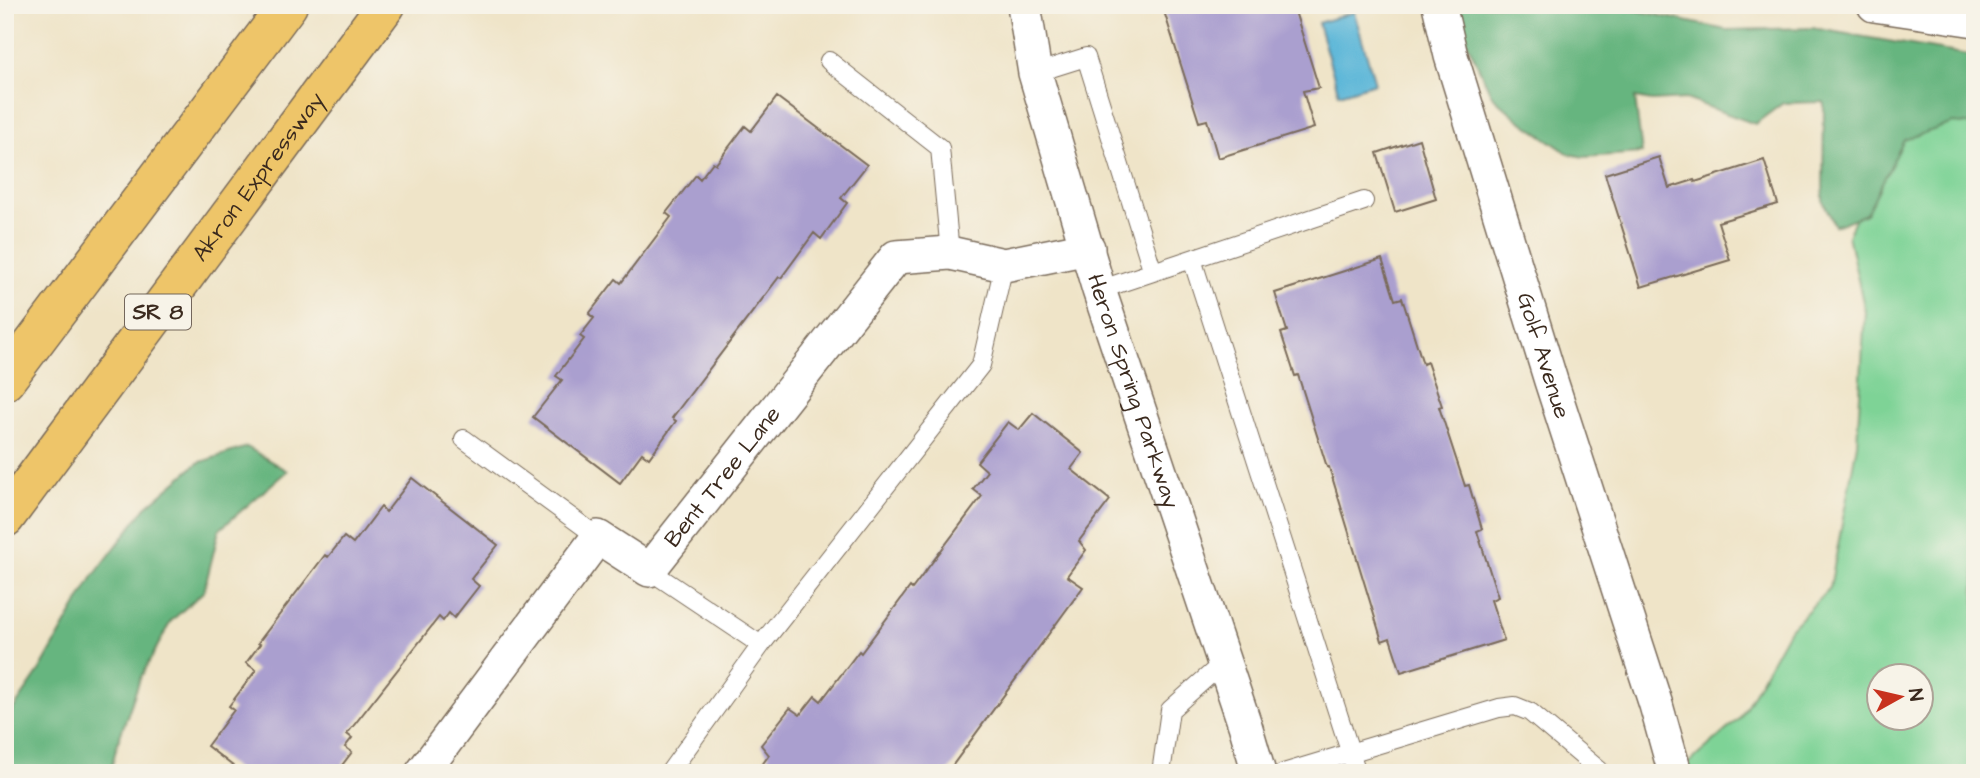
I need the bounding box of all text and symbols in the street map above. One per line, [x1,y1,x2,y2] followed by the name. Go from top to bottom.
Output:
[185,85,333,268] street label: Akron Expressway
[1079,270,1187,513] street label: Heron Spring Parkway
[1509,289,1578,423] street label: Golf Avenue
[125,294,191,330] road number: SR 8
[657,399,788,554] street label: Bent Tree Lane
[1864,662,1934,732] north arrow
[1901,687,1930,703] text: N

